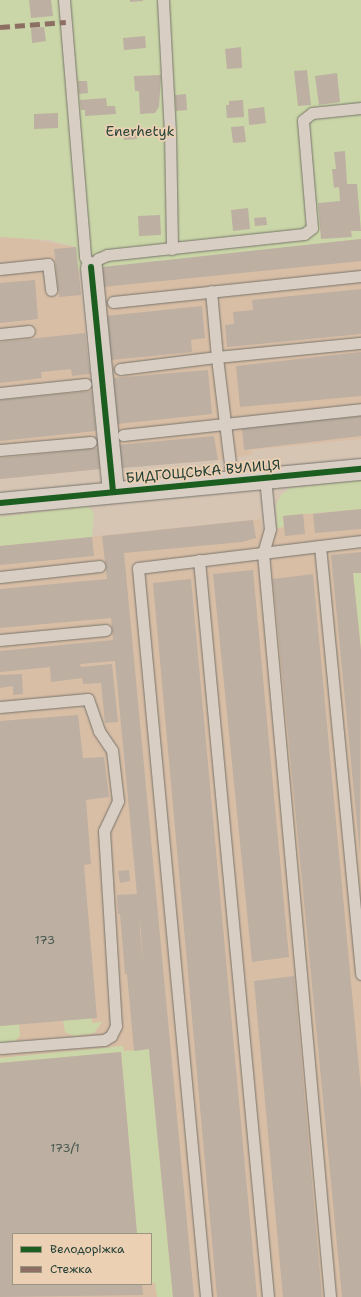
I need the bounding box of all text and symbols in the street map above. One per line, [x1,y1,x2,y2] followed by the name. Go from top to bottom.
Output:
[106,123,174,139] park label: Enerhetyk
[125,456,281,486] street label: БИДГОЩСЬКА ВУЛИЦЯ
[35,934,55,948] house number: 173
[50,1142,80,1156] house number: 173/1
[12,1233,152,1285] legend
[50,1241,124,1257] text: Велодоріжка
[50,1261,92,1277] text: Стежка

